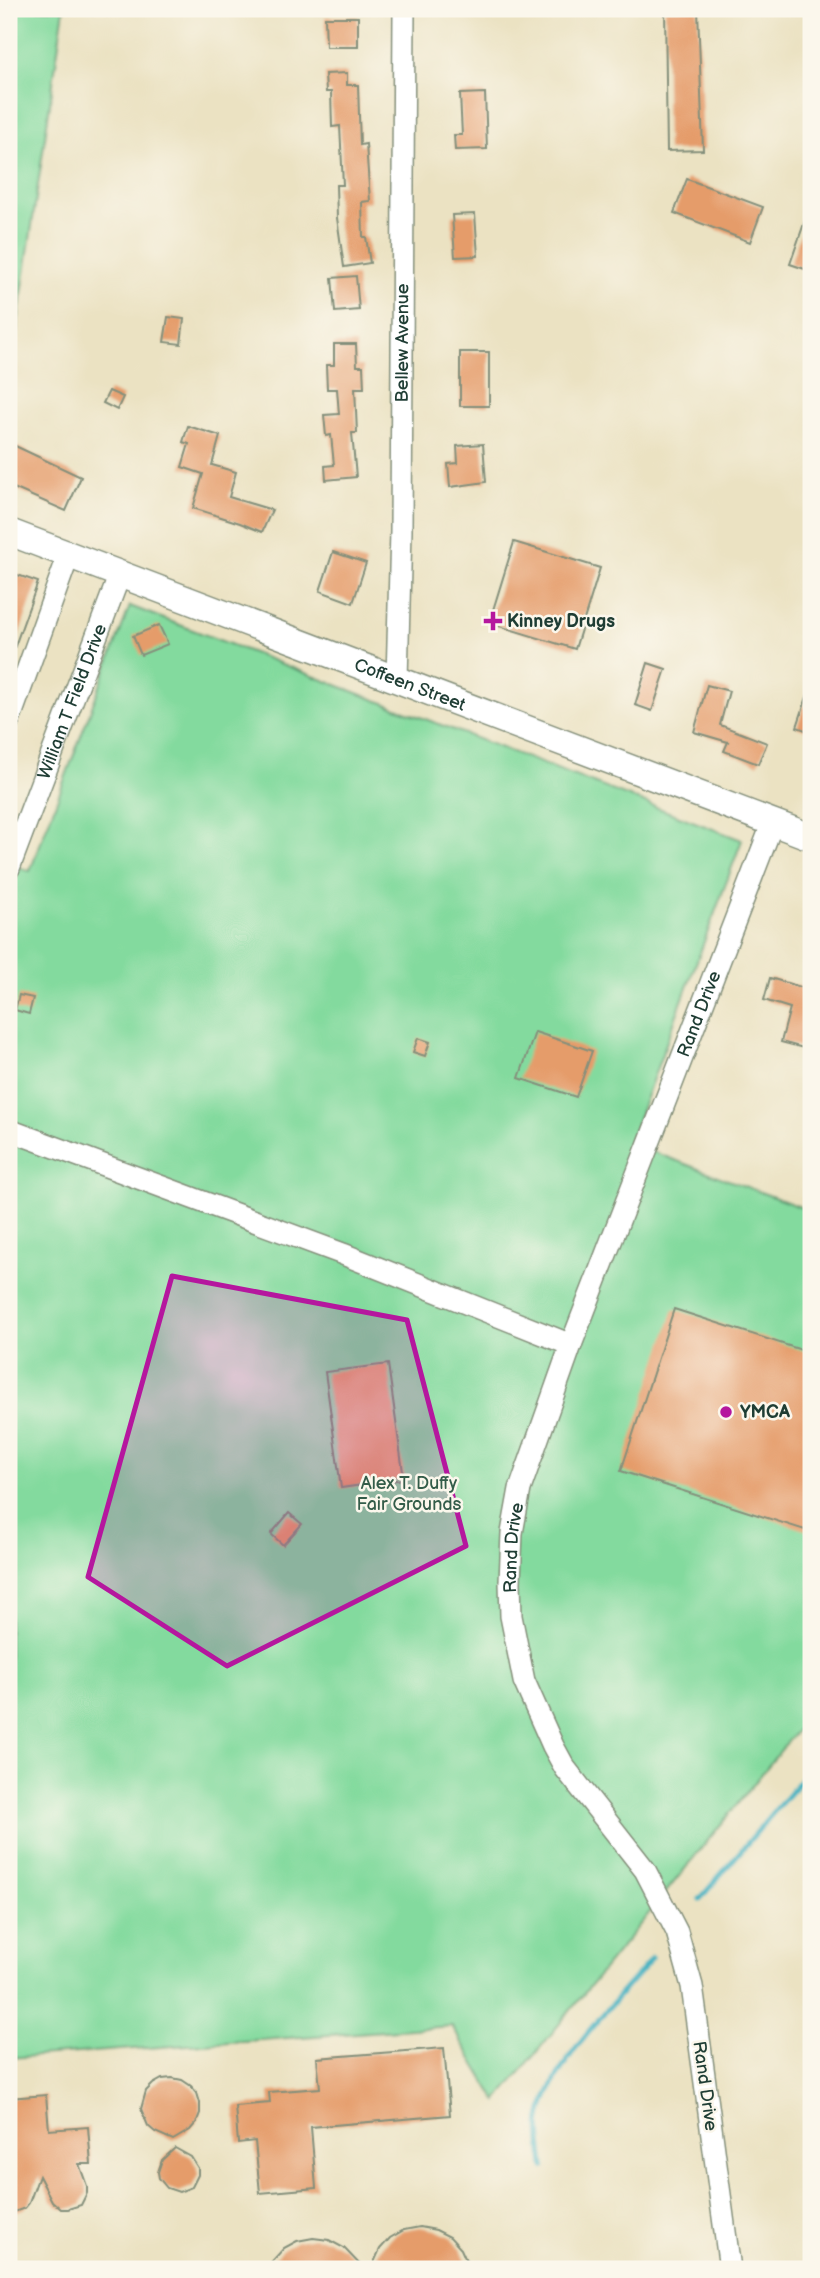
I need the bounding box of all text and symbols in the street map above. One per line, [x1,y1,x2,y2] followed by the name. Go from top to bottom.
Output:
[391,283,413,403] street label: Bellew Avenue
[507,611,615,632] place label: Kinney Drugs
[485,613,501,629] marker: Kinney Drugs
[33,621,111,782] street label: William T Field Drive
[351,654,469,715] street label: Coffeen Street
[673,967,725,1060] street label: Rand Drive
[740,1402,791,1423] place label: YMCA
[718,1404,734,1420] marker: YMCA
[356,1473,462,1515] park label: Alex T. Duffy Fair Grounds
[499,1501,528,1593] street label: Rand Drive
[688,2040,722,2133] street label: Rand Drive

